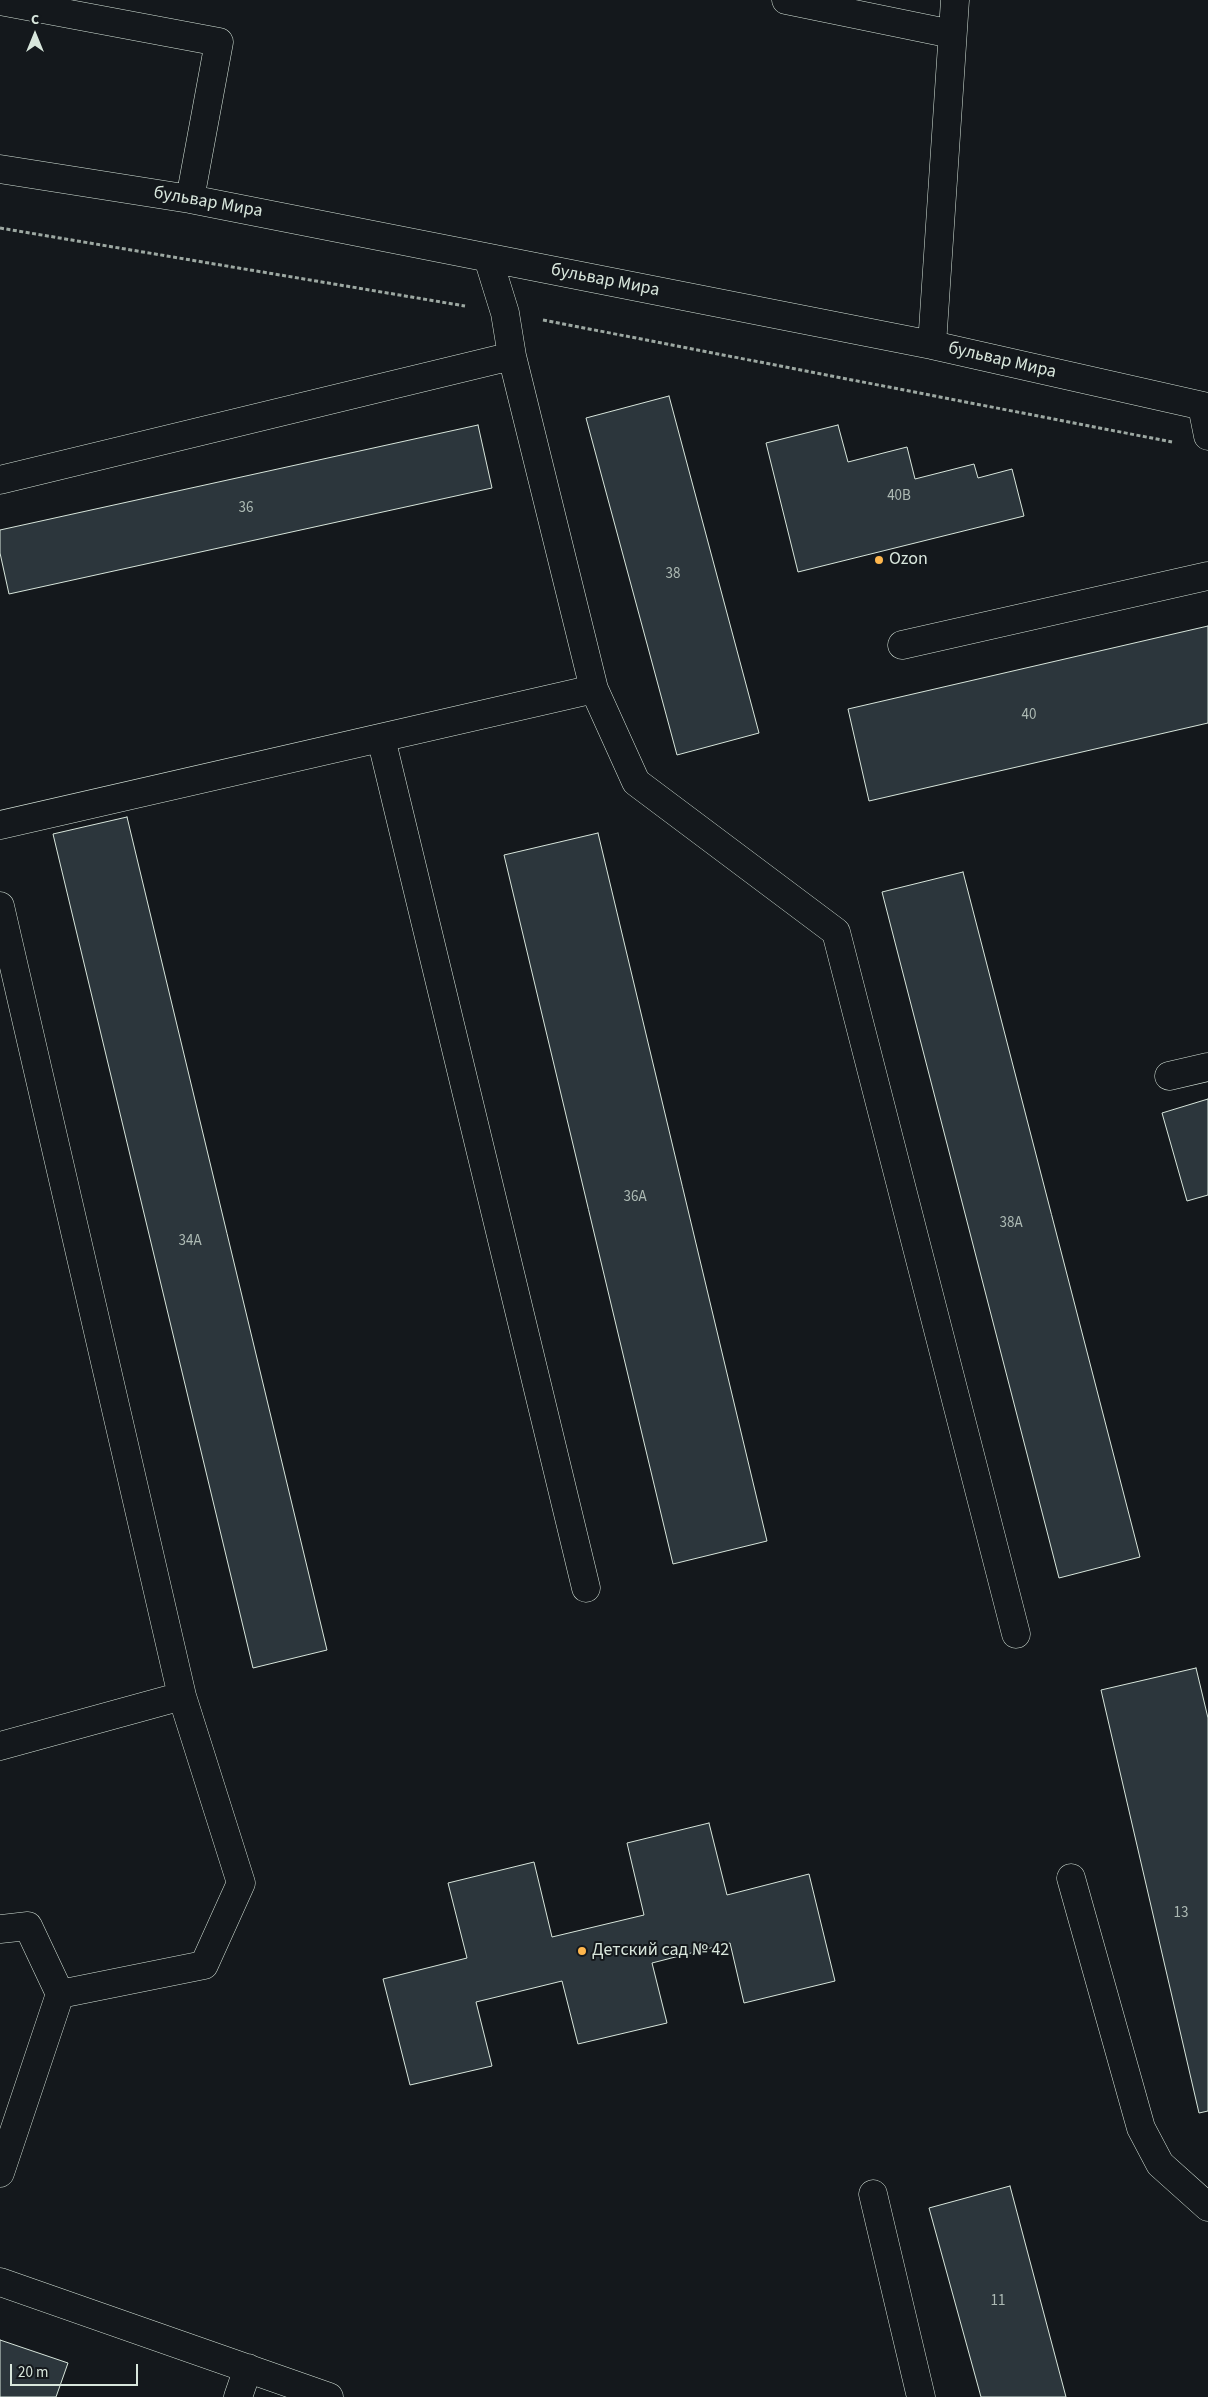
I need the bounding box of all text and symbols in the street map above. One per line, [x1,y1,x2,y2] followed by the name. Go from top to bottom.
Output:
[10,10,60,60] north arrow
[31,10,39,30] text: С
[152,183,264,223] street label: бульвар Мира
[549,260,661,302] street label: бульвар Мира
[946,338,1058,384] street label: бульвар Мира
[887,488,911,506] house number: 40В
[239,500,253,518] house number: 36
[889,549,928,571] place label: Ozon
[873,554,885,566] marker: Ozon
[666,566,680,584] house number: 38
[1022,707,1036,725] house number: 40
[623,1189,647,1207] house number: 36А
[999,1215,1023,1233] house number: 38А
[178,1233,202,1251] house number: 34А
[1174,1905,1188,1923] house number: 13
[592,1940,729,1962] place label: Детский сад № 42
[576,1945,588,1957] marker: Детский сад № 42
[991,2293,1005,2311] house number: 11
[12,2354,140,2386] scale bar
[18,2362,48,2383] text: 20 m

